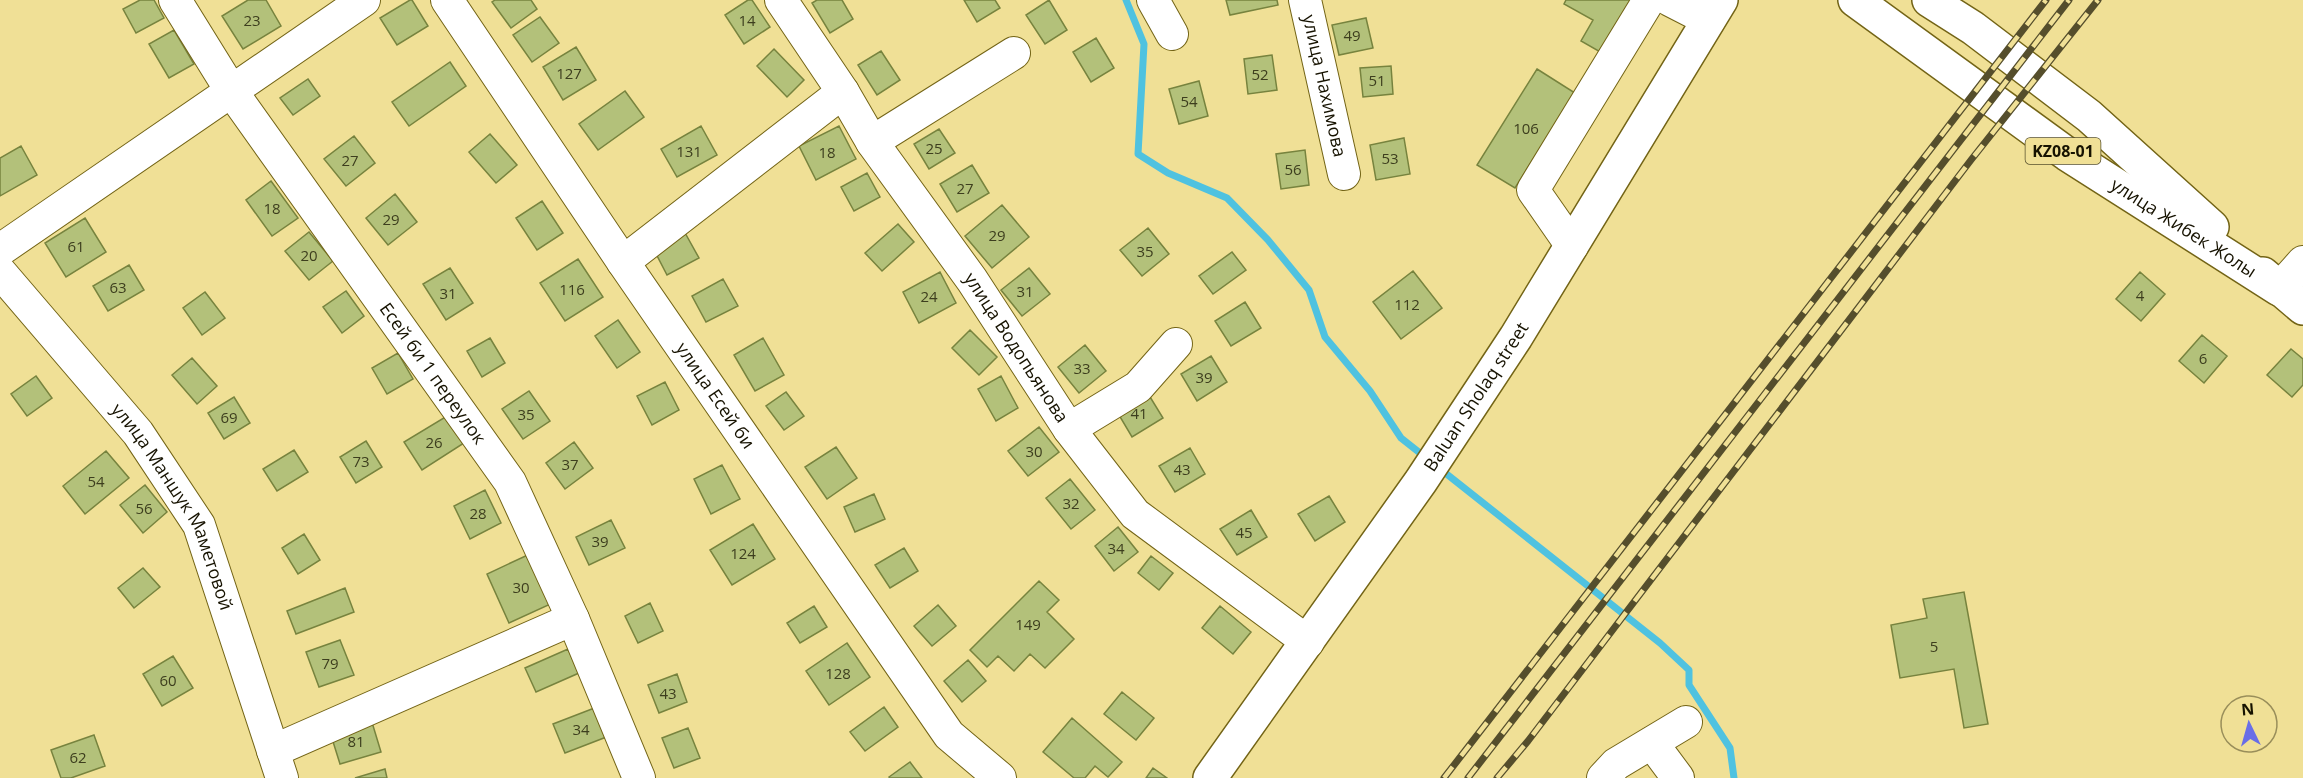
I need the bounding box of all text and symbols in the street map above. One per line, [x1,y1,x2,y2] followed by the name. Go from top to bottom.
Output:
[243,10,261,30] house number: 23
[738,10,756,30] house number: 14
[1298,12,1353,159] street label: улица Нахимова
[1343,25,1361,45] house number: 49
[556,63,582,83] house number: 127
[1251,64,1269,84] house number: 52
[1368,70,1386,90] house number: 51
[1180,91,1198,111] house number: 54
[1513,118,1539,138] house number: 106
[925,138,943,158] house number: 25
[2026,138,2100,164] road number: KZ08-01
[676,141,702,161] house number: 131
[818,142,836,162] house number: 18
[1381,148,1399,168] house number: 53
[341,150,359,170] house number: 27
[1284,159,1302,179] house number: 56
[2106,172,2261,283] street label: улица Жибек Жолы
[956,178,974,198] house number: 27
[263,198,281,218] house number: 18
[382,209,400,229] house number: 29
[988,225,1006,245] house number: 29
[67,236,85,256] house number: 61
[1136,241,1154,261] house number: 35
[300,245,318,265] house number: 20
[959,267,1075,427] street label: улица Водопьянова
[109,277,127,297] house number: 63
[559,279,585,299] house number: 116
[1016,281,1034,301] house number: 31
[439,283,457,303] house number: 31
[2136,285,2145,305] house number: 4
[920,286,938,306] house number: 24
[1394,294,1420,314] house number: 112
[375,297,493,449] street label: Есей би 1 переулок
[1418,317,1533,476] street label: Baluan Sholaq street
[671,337,761,453] street label: улица Есей би
[2199,348,2207,368] house number: 6
[1073,358,1091,378] house number: 33
[1195,367,1213,387] house number: 39
[107,398,239,613] street label: улица Маншук Маметовой
[1130,403,1148,423] house number: 41
[517,404,535,424] house number: 35
[220,407,238,427] house number: 69
[425,432,443,452] house number: 26
[1025,441,1043,461] house number: 30
[352,451,370,471] house number: 73
[561,454,579,474] house number: 37
[1173,459,1191,479] house number: 43
[87,471,105,491] house number: 54
[1062,493,1080,513] house number: 32
[135,498,153,518] house number: 56
[469,503,487,523] house number: 28
[1235,522,1253,542] house number: 45
[591,531,609,551] house number: 39
[1107,538,1125,558] house number: 34
[730,543,756,563] house number: 124
[512,577,530,597] house number: 30
[1015,614,1041,634] house number: 149
[1930,636,1938,656] house number: 5
[321,653,339,673] house number: 79
[825,663,851,683] house number: 128
[159,670,177,690] house number: 60
[659,683,677,703] house number: 43
[2219,694,2279,754] north arrow
[2240,698,2255,721] text: N
[572,719,590,739] house number: 34
[347,731,365,751] house number: 81
[69,747,87,767] house number: 62

